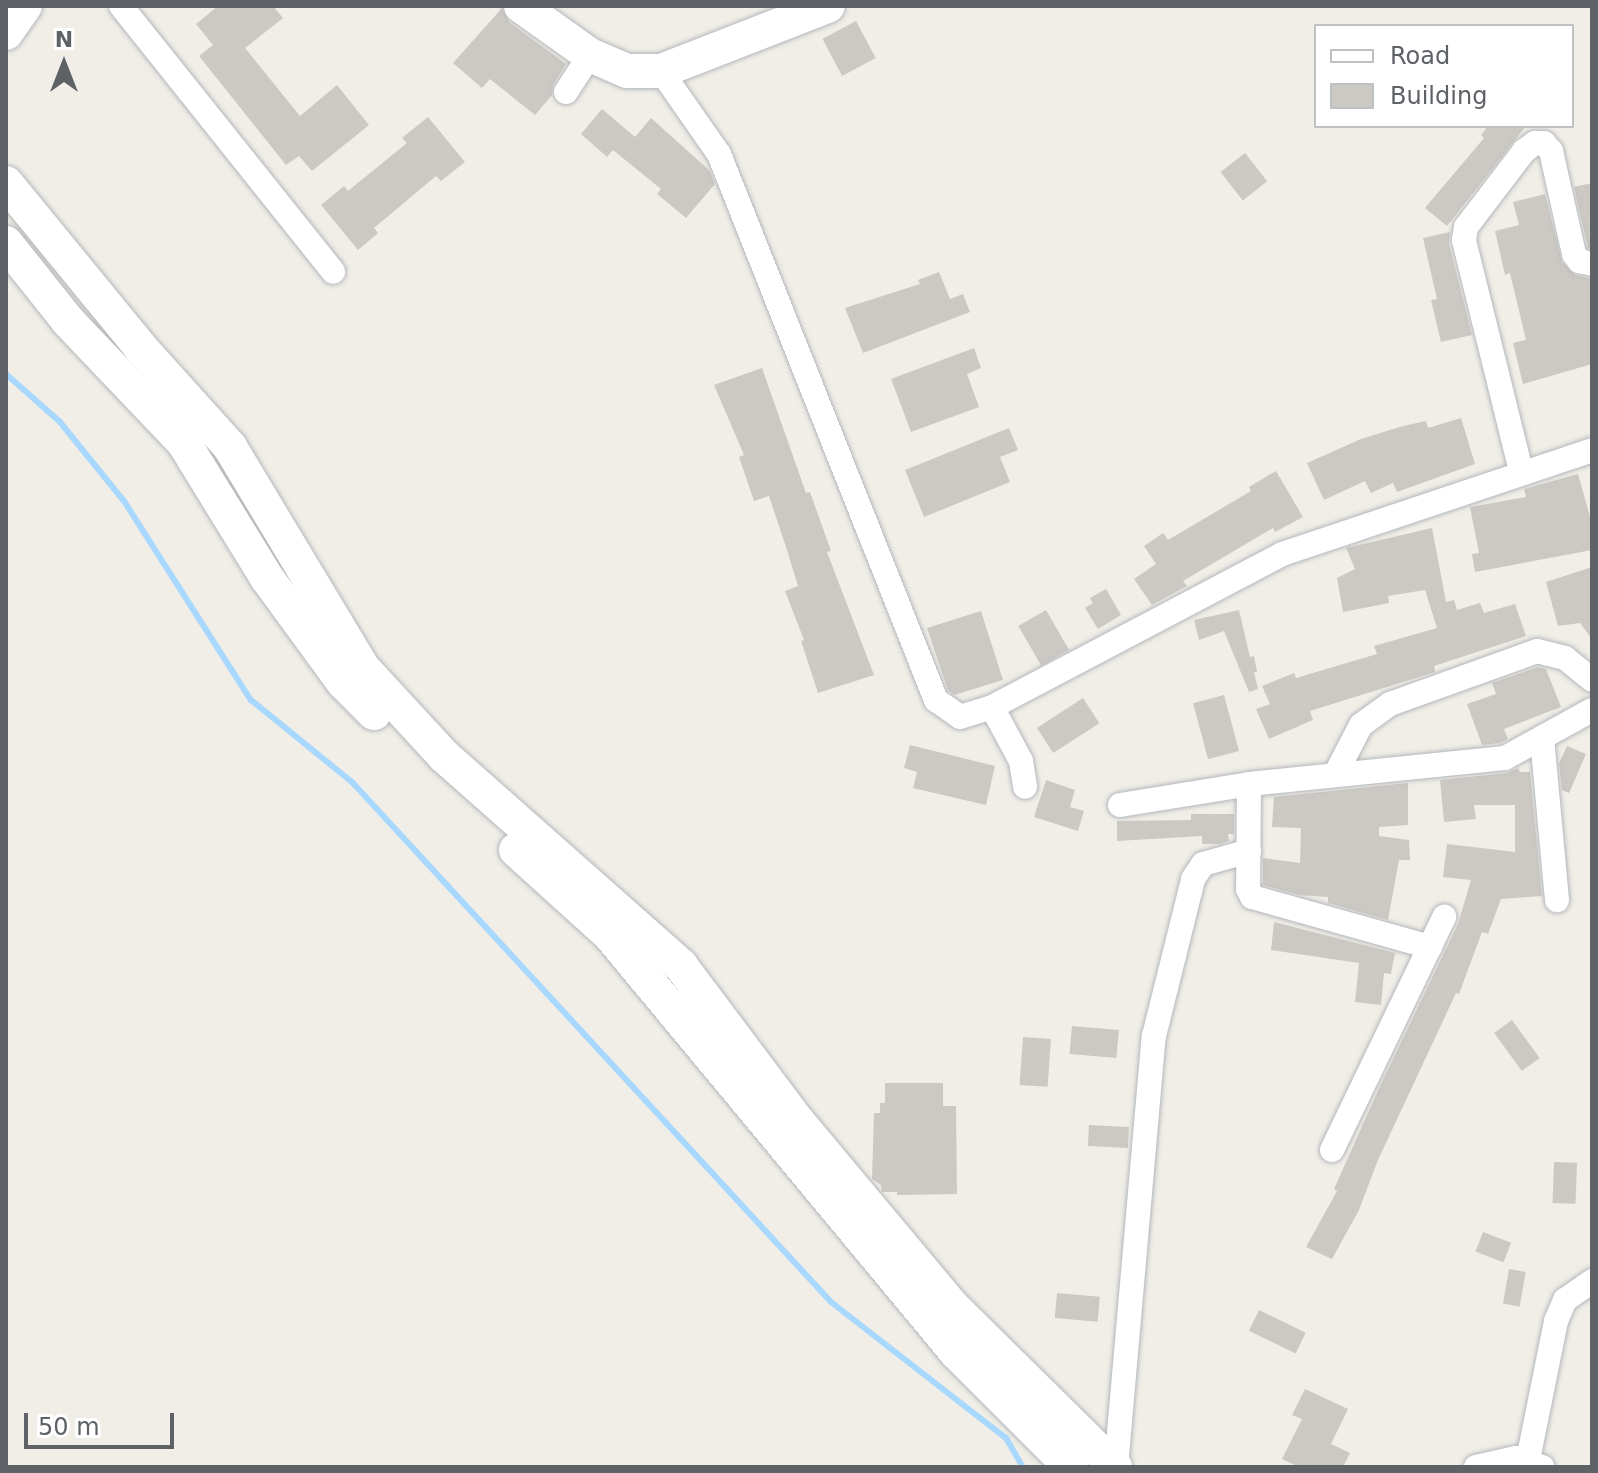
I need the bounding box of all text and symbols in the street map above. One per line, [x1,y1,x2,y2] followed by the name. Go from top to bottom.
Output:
[24,24,104,104] north arrow
[1314,24,1574,128] legend
[55,27,73,52] text: N
[1390,42,1450,70] text: Road
[1390,82,1487,110] text: Building
[28,1397,178,1447] scale bar
[38,1413,100,1441] text: 50 m

